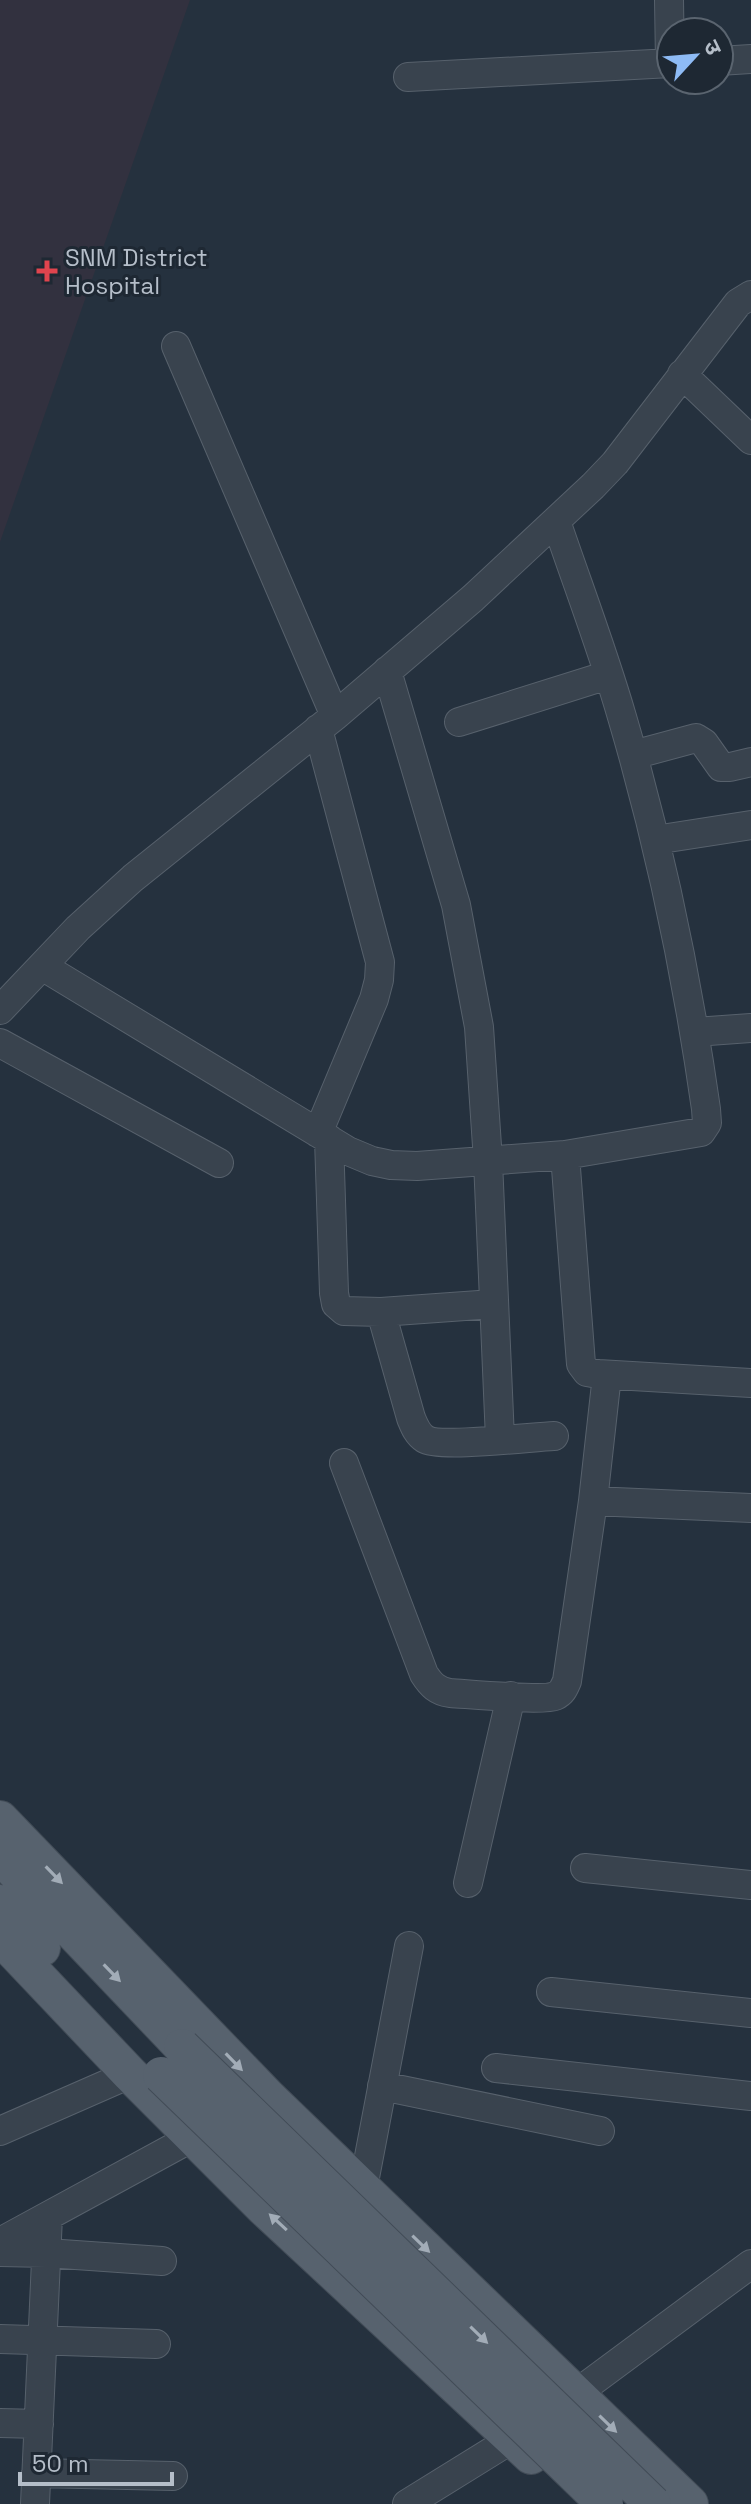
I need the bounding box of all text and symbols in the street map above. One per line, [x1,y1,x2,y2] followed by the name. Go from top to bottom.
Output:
[655,16,735,96] north arrow
[698,35,729,60] text: उ
[65,242,208,301] place label: SNM District Hospital
[36,260,58,282] marker: SNM District Hospital
[44,1865,62,1884] one-way arrow
[102,1963,120,1982] one-way arrow
[224,2052,243,2071] one-way arrow
[269,2213,288,2231] one-way arrow
[411,2234,430,2252] one-way arrow
[469,2325,488,2344] one-way arrow
[598,2414,617,2433] one-way arrow
[20,2436,172,2486] scale bar
[32,2448,89,2479] text: 50 m

